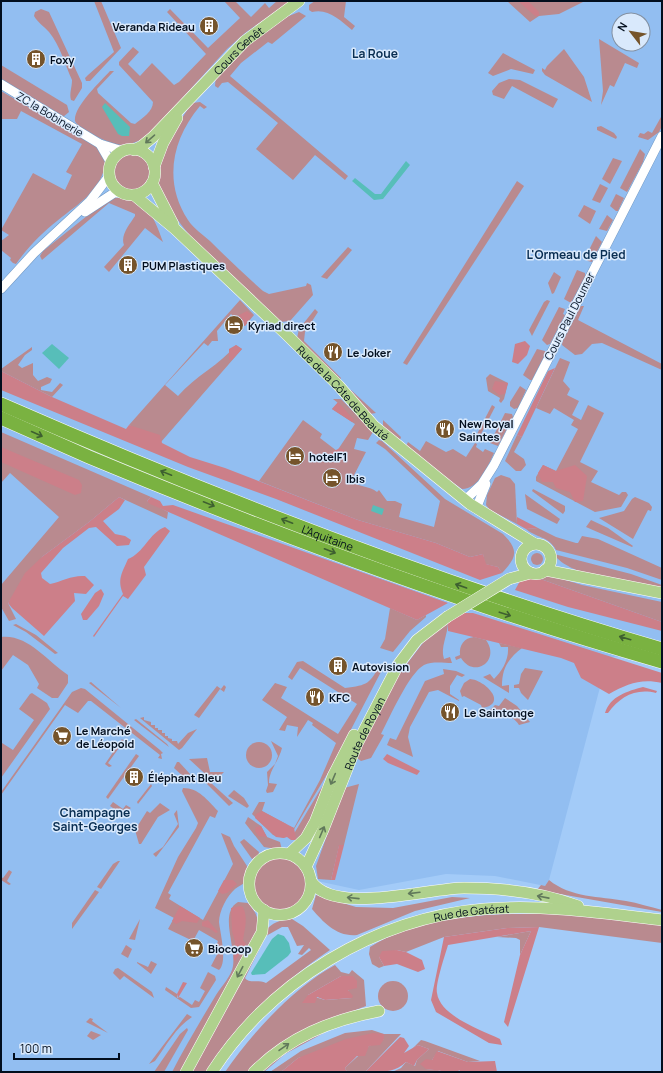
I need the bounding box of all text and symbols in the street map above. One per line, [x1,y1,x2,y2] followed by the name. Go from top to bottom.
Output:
[611,12,651,52] north arrow
[198,15,220,37] building icon: Veranda Rideau
[112,19,195,34] place label: Veranda Rideau
[614,19,631,34] text: N
[210,23,266,77] street label: Cours Genêt
[352,45,398,62] district label: La Roue
[25,48,47,70] building icon: Foxy
[50,52,75,67] place label: Foxy
[14,88,87,140] street label: ZC la Bobinerie
[146,134,156,143] one-way arrow
[526,246,626,263] district label: L'Ormeau de Pied
[117,254,139,276] building icon: PUM Plastiques
[142,258,225,273] place label: PUM Plastiques
[540,270,598,362] street label: Cours Paul Doumer
[223,314,245,336] hotel icon: Kyriad direct
[248,318,316,333] place label: Kyriad direct
[294,341,393,444] street label: Rue de la Côte de Beauté
[322,341,344,363] restaurant icon: Le Joker
[347,345,391,360] place label: Le Joker
[459,416,514,444] place label: New Royal Saintes
[434,418,456,440] restaurant icon: New Royal Saintes
[30,430,42,438] one-way arrow
[284,445,306,467] hotel icon: hotelF1
[309,449,347,464] place label: hotelF1
[321,467,343,489] hotel icon: Ibis
[160,468,172,476] one-way arrow
[346,471,365,486] place label: Ibis
[202,501,214,509] one-way arrow
[281,516,293,524] one-way arrow
[300,521,356,554] street label: L'Aquitaine
[324,548,336,556] one-way arrow
[455,581,467,589] one-way arrow
[499,610,511,618] one-way arrow
[618,634,631,641] one-way arrow
[327,655,349,677] building icon: Autovision
[352,659,409,674] place label: Autovision
[304,686,326,708] restaurant icon: KFC
[329,690,350,705] place label: KFC
[340,694,388,772] street label: Route de Royan
[439,701,461,723] restaurant icon: Le Saintonge
[464,705,534,720] place label: Le Saintonge
[76,723,135,751] place label: Le Marché de Léopold
[51,725,73,747] supermarket icon: Le Marché de Léopold
[123,766,145,788] building icon: Éléphant Bleu
[148,770,221,785] place label: Éléphant Bleu
[328,772,336,784] one-way arrow
[53,804,138,835] district label: Champagne Saint-Georges
[319,826,327,838] one-way arrow
[408,889,421,897] one-way arrow
[537,893,550,901] one-way arrow
[347,895,360,902] one-way arrow
[432,900,509,924] street label: Rue de Gatérat
[183,937,205,959] supermarket icon: Biocoop
[208,941,252,956] place label: Biocoop
[236,966,243,978] one-way arrow
[14,1035,119,1061] scale bar
[20,1040,52,1057] text: 100 m
[278,1042,289,1051] one-way arrow

